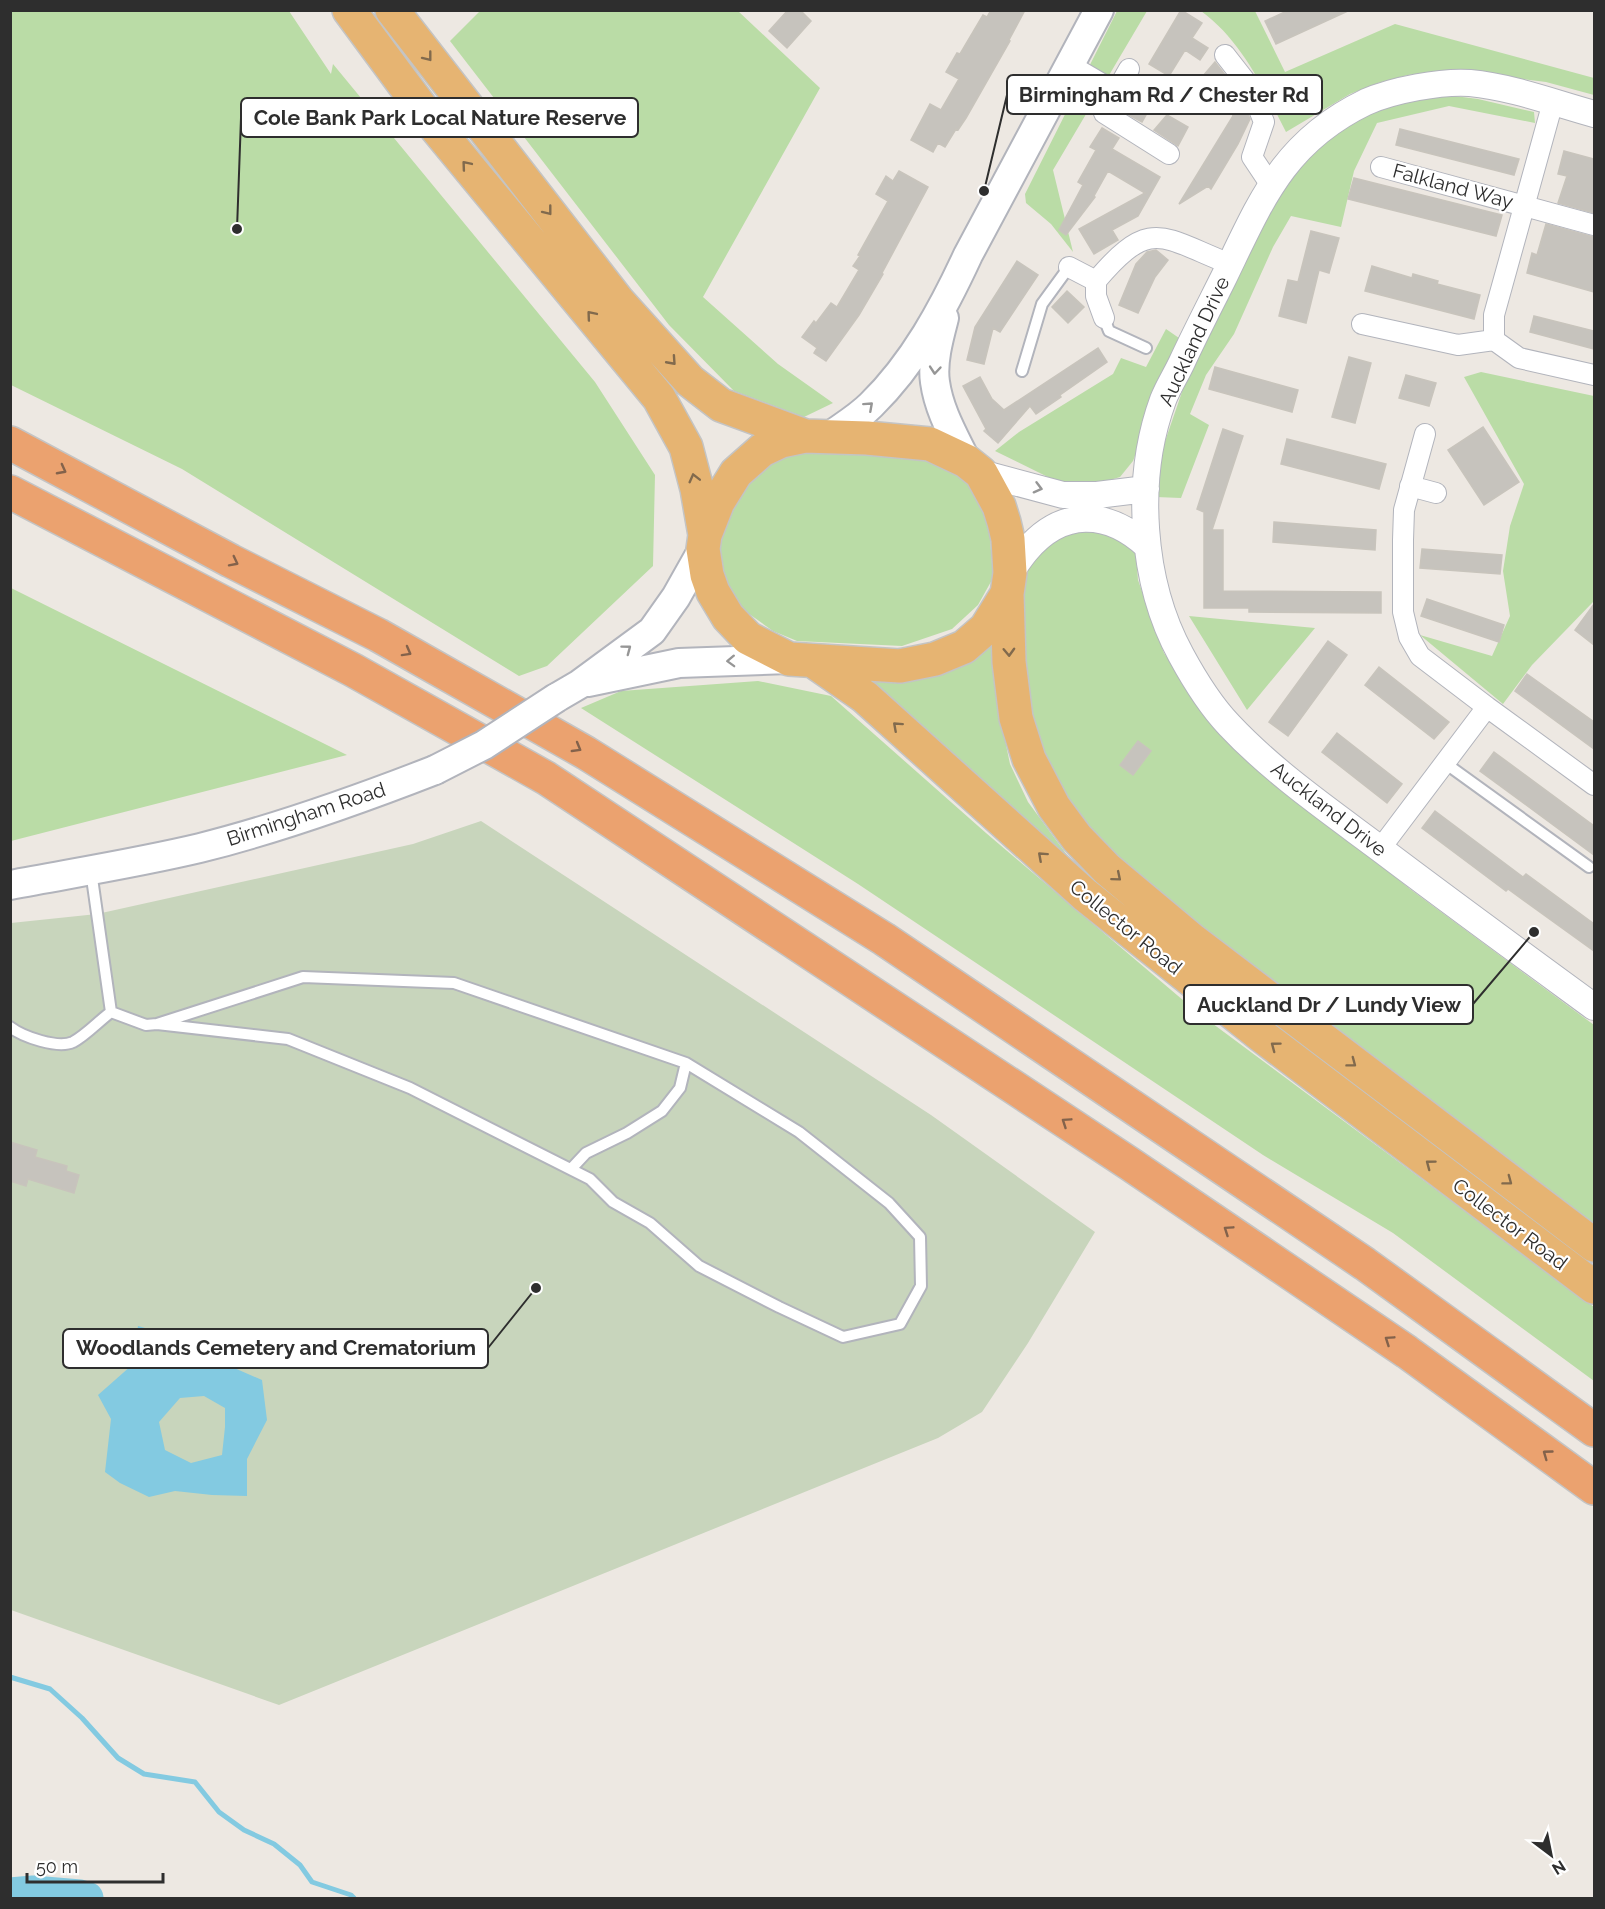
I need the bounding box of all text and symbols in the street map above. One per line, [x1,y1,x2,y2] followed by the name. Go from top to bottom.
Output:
[421,50,432,61] one-way arrow
[1007,75,1322,114] callout: Birmingham Rd / Chester Rd
[1019,82,1309,107] text: Birmingham Rd / Chester Rd
[241,98,638,137] callout: Cole Bank Park Local Nature Reserve
[254,105,627,130] text: Cole Bank Park Local Nature Reserve
[1390,158,1516,214] street label: Falkland Way
[463,161,474,172] one-way arrow
[540,204,551,215] one-way arrow
[1154,272,1235,410] street label: Auckland Drive
[588,311,599,322] one-way arrow
[665,354,676,365] one-way arrow
[929,366,942,375] one-way arrow
[862,402,873,413] one-way arrow
[56,463,67,474] one-way arrow
[688,473,701,483] one-way arrow
[1032,480,1042,493] one-way arrow
[228,555,239,567] one-way arrow
[401,645,412,656] one-way arrow
[620,645,631,656] one-way arrow
[1002,648,1015,657] one-way arrow
[726,655,735,668] one-way arrow
[894,722,904,733] one-way arrow
[571,741,581,752] one-way arrow
[1266,756,1392,862] street label: Auckland Drive
[224,777,388,851] street label: Birmingham Road
[1038,852,1049,863] one-way arrow
[1110,870,1121,881] one-way arrow
[1065,874,1187,980] street label: Collector Road
[1184,985,1473,1024] callout: Auckland Dr / Lundy View
[1197,992,1461,1017] text: Auckland Dr / Lundy View
[1270,1042,1281,1053] one-way arrow
[1346,1055,1357,1066] one-way arrow
[1061,1118,1072,1129] one-way arrow
[1426,1160,1437,1171] one-way arrow
[1448,1173,1572,1275] street label: Collector Road
[1501,1174,1512,1185] one-way arrow
[1223,1227,1234,1238] one-way arrow
[63,1329,488,1368] callout: Woodlands Cemetery and Crematorium
[76,1335,476,1360] text: Woodlands Cemetery and Crematorium
[1385,1336,1396,1347] one-way arrow
[1543,1450,1554,1461] one-way arrow
[1521,1825,1581,1885] north arrow
[27,1846,164,1884] scale bar
[36,1856,78,1877] text: 50 m
[1548,1856,1569,1879] text: N

